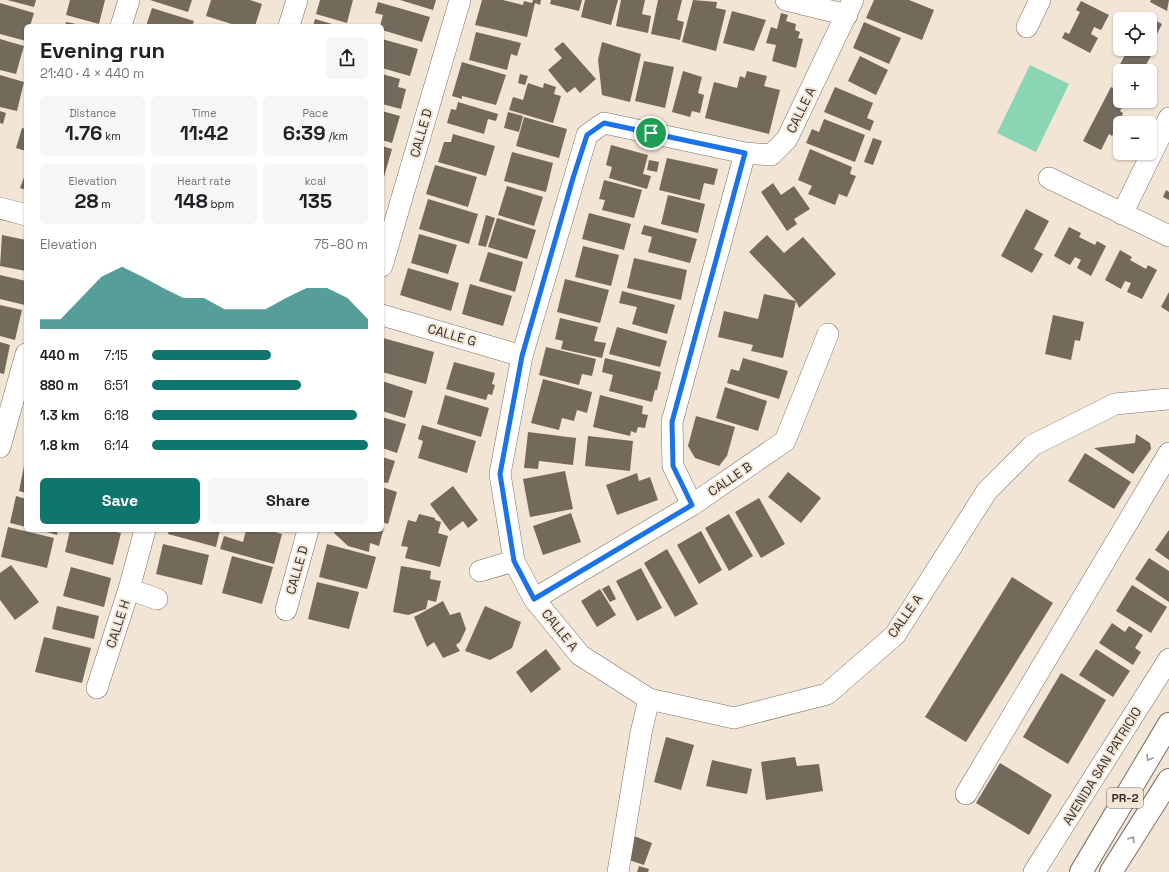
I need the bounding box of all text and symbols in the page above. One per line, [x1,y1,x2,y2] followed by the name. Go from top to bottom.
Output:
[1113,12,1157,160] map controls
[1113,12,1157,56] button: locate
[40,36,165,64] text: Evening run
[326,37,368,79] button: share
[1113,64,1157,108] button: +
[40,65,144,82] text: 21:40 · 4 × 440 m
[783,84,819,136] street label: CALLE A
[69,106,116,120] text: Distance
[191,106,217,120] text: Time
[302,106,328,120] text: Pace
[406,107,436,159] street label: CALLE D
[634,116,668,150] pin
[1113,116,1157,160] button: −
[65,120,102,146] text: 1.76
[180,120,228,146] text: 11:42
[283,120,326,146] text: 6:39
[640,122,662,144] icon: arrive
[102,129,121,143] text: km
[326,129,348,143] text: /km
[69,174,117,188] text: Elevation
[177,174,231,188] text: Heart rate
[305,174,326,188] text: kcal
[75,188,98,214] text: 28
[174,188,208,214] text: 148
[299,188,332,214] text: 135
[98,197,111,211] text: m
[208,197,234,211] text: bpm
[40,236,97,253] text: Elevation
[314,236,368,253] text: 75–80 m
[426,320,478,350] street label: CALLE G
[40,347,79,364] text: 440 m
[104,347,128,364] text: 7:15
[40,377,78,394] text: 880 m
[104,377,128,394] text: 6:51
[40,407,79,424] text: 1.3 km
[104,407,129,424] text: 6:18
[40,437,79,454] text: 1.8 km
[104,437,129,454] text: 6:14
[705,458,755,500] street label: CALLE B
[40,478,200,524] button: Save
[208,478,368,524] button: Share
[282,544,312,596] street label: CALLE D
[884,591,926,641] street label: CALLE A
[102,598,134,650] street label: CALLE H
[538,605,582,655] street label: CALLE A
[1059,704,1145,828] street label: AVENIDA SAN PATRICIO
[1146,754,1153,761] one-way arrow
[1107,788,1143,808] road number: PR-2
[1127,836,1134,843] one-way arrow

